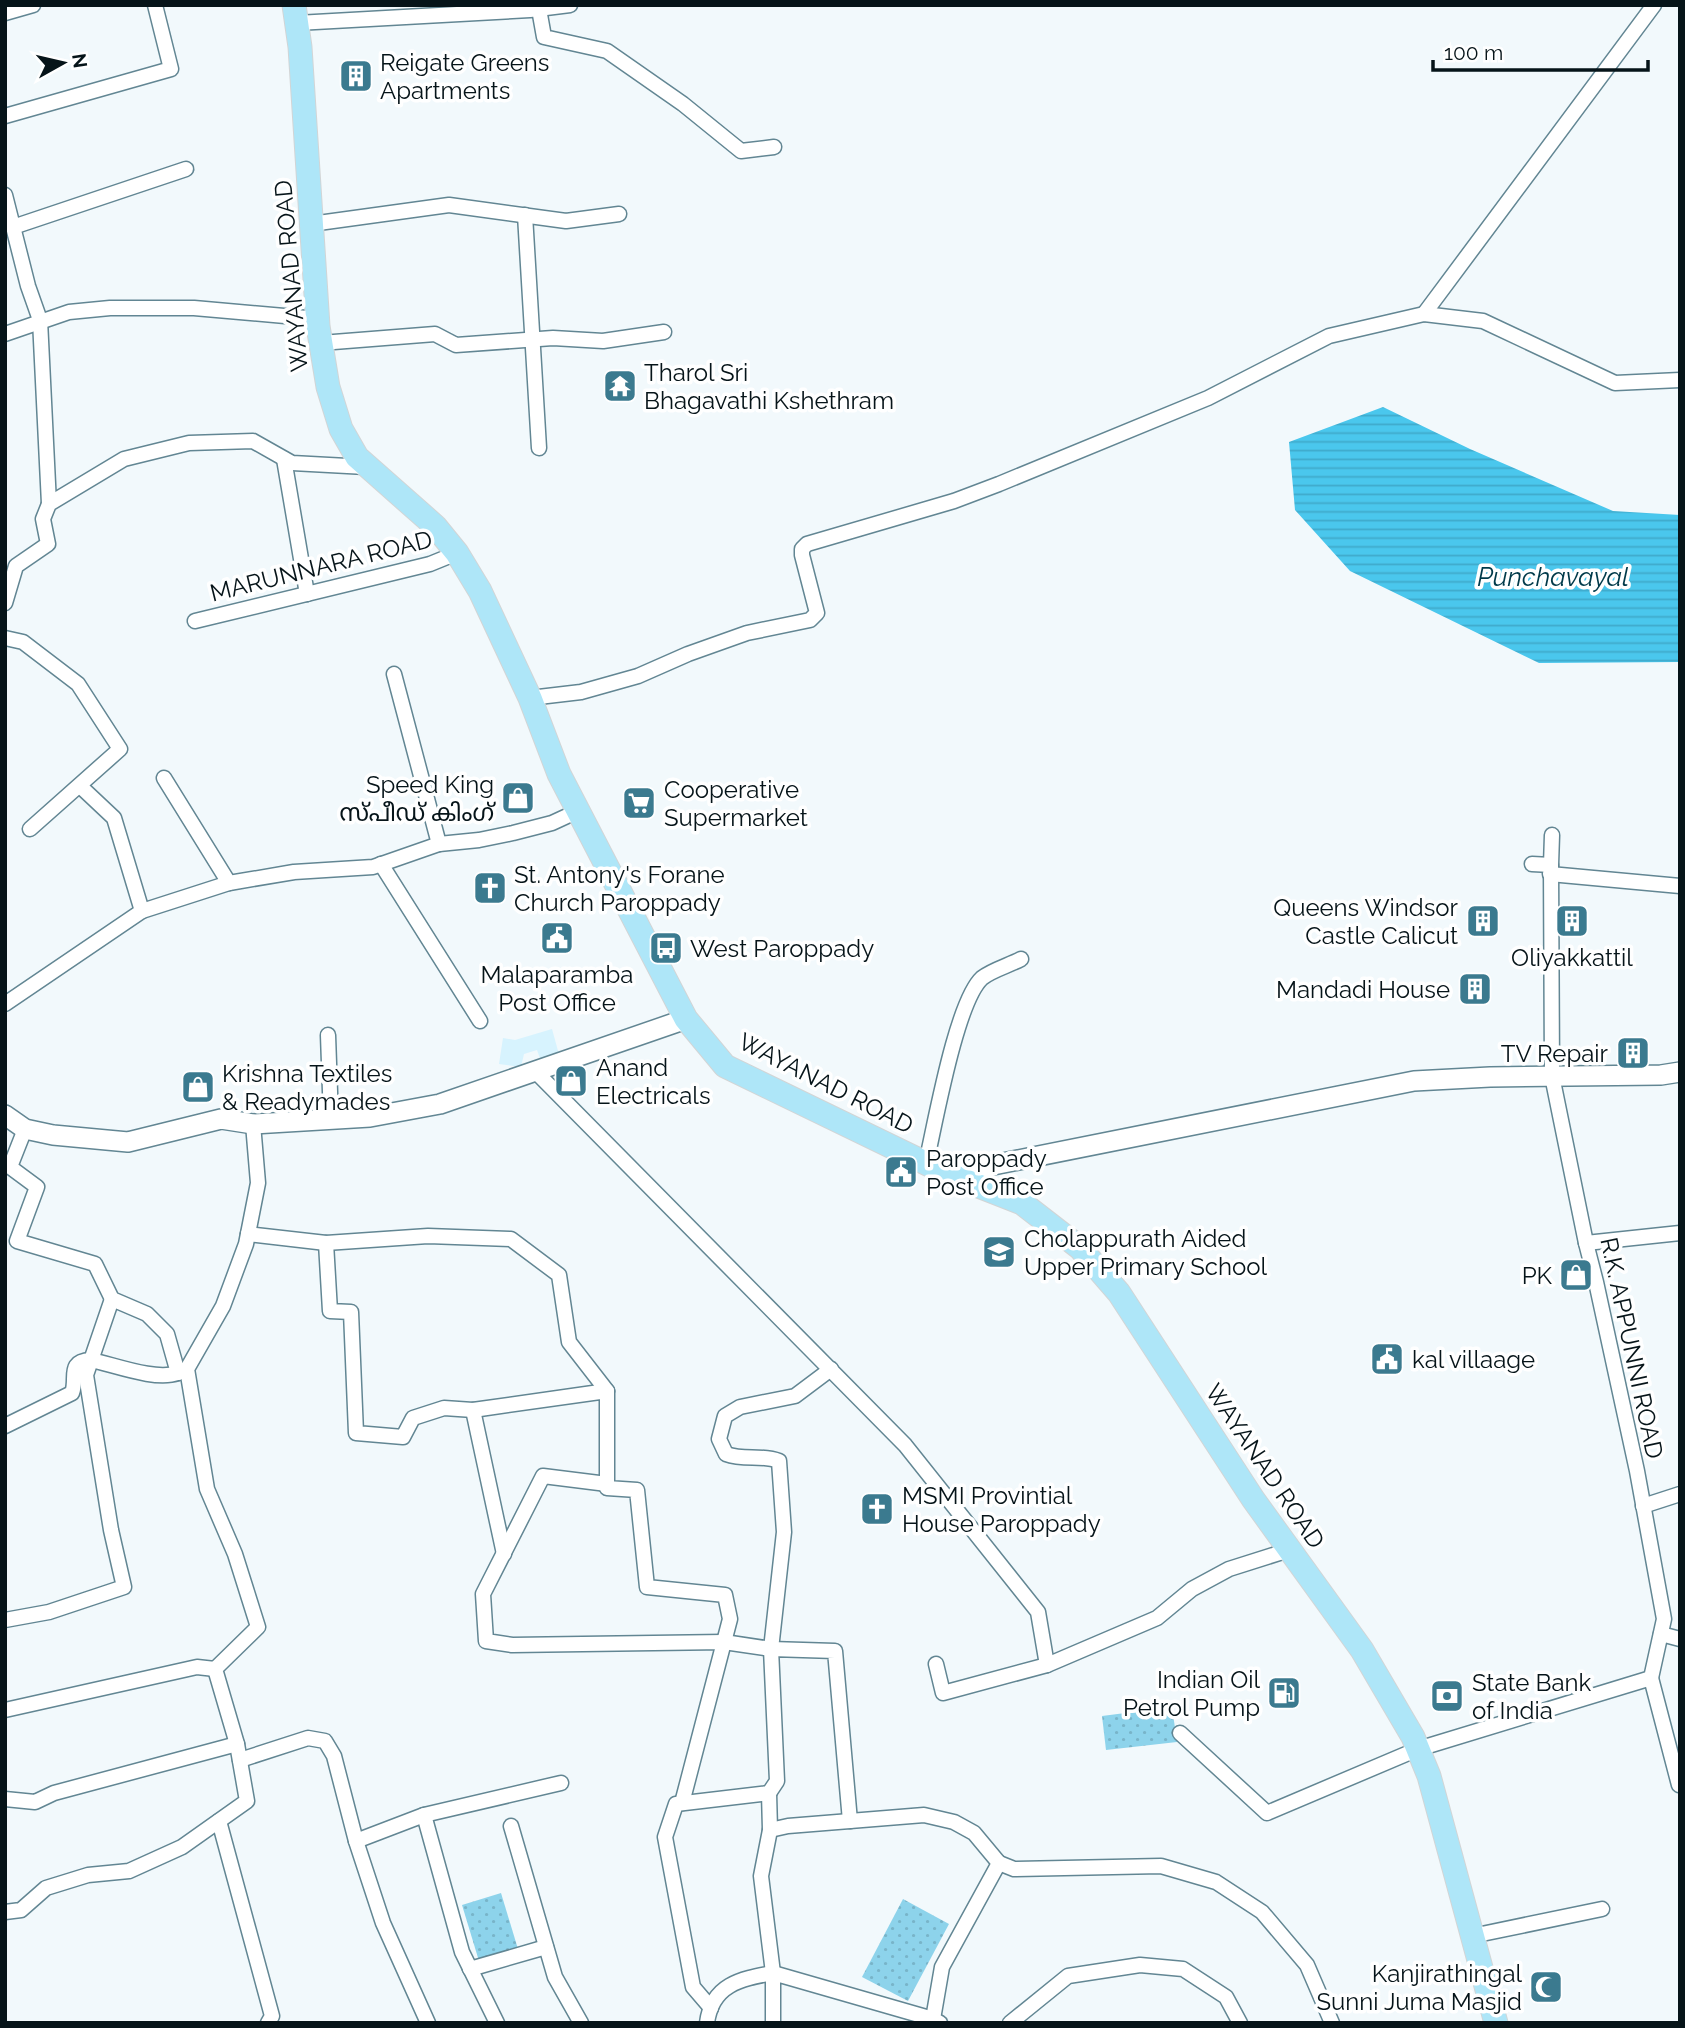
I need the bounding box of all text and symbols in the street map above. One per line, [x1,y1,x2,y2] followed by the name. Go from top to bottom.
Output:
[28,28,98,98] north arrow
[1433,28,1648,72] scale bar
[1444,40,1503,65] text: 100 m
[380,48,549,105] place label: Reigate Greens Apartments
[68,52,92,69] text: N
[337,57,375,95] building icon: Reigate Greens Apartments
[268,179,314,373] street label: WAYANAD ROAD
[644,358,894,415] place label: Tharol Sri Bhagavathi Kshethram
[601,367,639,405] temple icon: Tharol Sri Bhagavathi Kshethram
[207,524,435,608] street label: MARUNNARA ROAD
[1477,562,1629,592] water label: Punchavayal
[339,770,496,827] place label: Speed King സ്പീഡ് കിംഗ്
[664,775,808,832] place label: Cooperative Supermarket
[499,779,537,817] shop icon: Speed King സ്പീഡ് കിംഗ്
[620,784,658,822] supermarket icon: Cooperative Supermarket
[514,860,725,917] place label: St. Antony's Forane Church Paroppady
[471,869,509,907] church icon: St. Antony's Forane Church Paroppady
[1273,893,1459,950] place label: Queens Windsor Castle Calicut
[1464,902,1502,940] building icon: Queens Windsor Castle Calicut
[1553,902,1591,940] building icon: Oliyakkattil
[538,919,576,957] public building icon: Malaparamba Post Office
[647,929,685,967] bus stop icon: West Paroppady
[690,934,874,963] place label: West Paroppady
[1511,943,1633,972] place label: Oliyakkattil
[481,960,633,1017] place label: Malaparamba Post Office
[1456,970,1494,1008] building icon: Mandadi House
[1276,975,1450,1004] place label: Mandadi House
[734,1026,918,1140] street label: WAYANAD ROAD
[1614,1034,1652,1072] building icon: TV Repair
[1501,1039,1609,1068] place label: TV Repair
[596,1053,710,1110] place label: Anand Electricals
[222,1059,392,1116] place label: Krishna Textiles & Readymades
[552,1062,590,1100] shop icon: Anand Electricals
[179,1068,217,1106] shop icon: Krishna Textiles & Readymades
[926,1144,1047,1201] place label: Paroppady Post Office
[882,1153,920,1191] public building icon: Paroppady Post Office
[1024,1224,1268,1281] place label: Cholappurath Aided Upper Primary School
[980,1233,1018,1271] school or university icon: Cholappurath Aided Upper Primary School
[1594,1235,1670,1461] street label: R.K. APPUNNI ROAD
[1557,1256,1595,1294] shop icon: PK
[1522,1261,1553,1290] place label: PK
[1368,1340,1406,1378] public building icon: kal villaage
[1412,1345,1535,1374] place label: kal villaage
[1199,1378,1331,1554] street label: WAYANAD ROAD
[902,1481,1101,1538] place label: MSMI Provintial House Paroppady
[858,1490,896,1528] church icon: MSMI Provintial House Paroppady
[1123,1665,1260,1722] place label: Indian Oil Petrol Pump
[1472,1668,1591,1725] place label: State Bank of India
[1265,1674,1303,1712] fuel station icon: Indian Oil Petrol Pump
[1428,1677,1466,1715] bank icon: State Bank of India
[1316,1959,1522,2016] place label: Kanjirathingal Sunni Juma Masjid
[1527,1968,1565,2006] mosque icon: Kanjirathingal Sunni Juma Masjid

